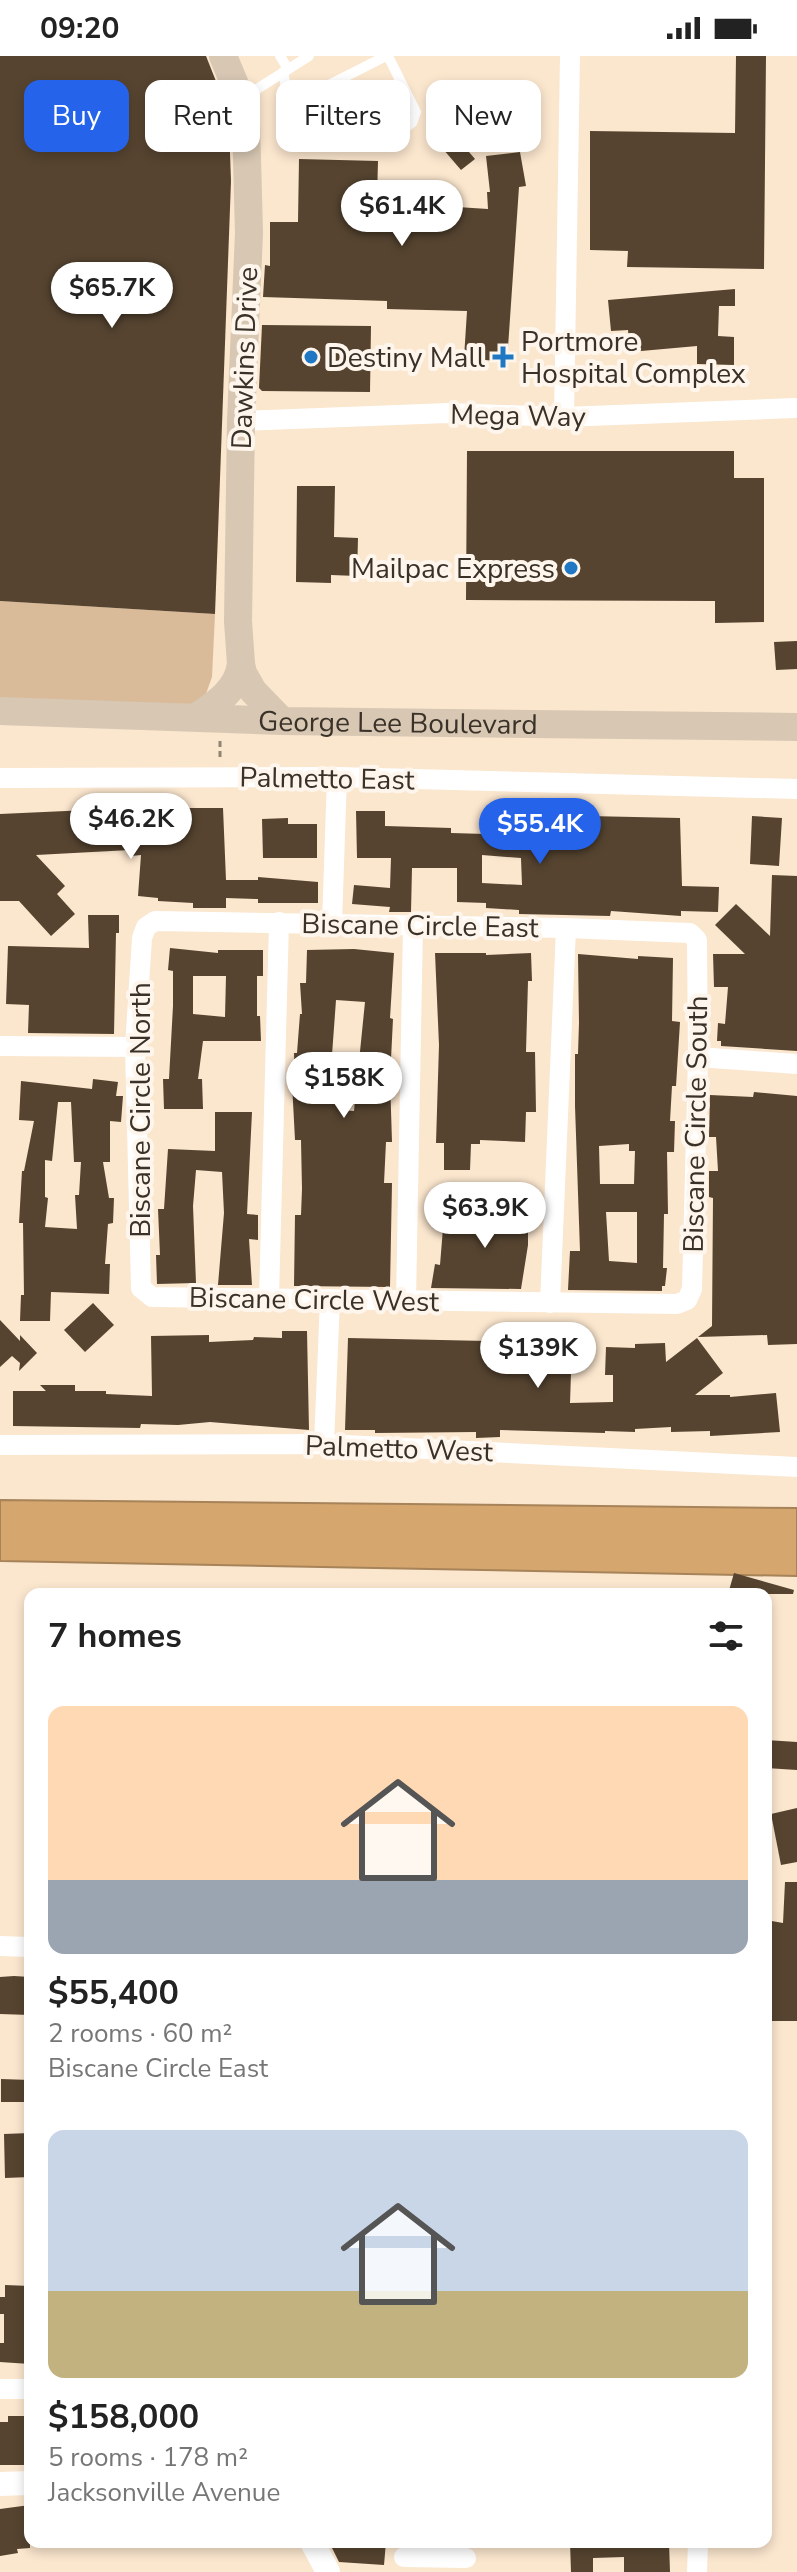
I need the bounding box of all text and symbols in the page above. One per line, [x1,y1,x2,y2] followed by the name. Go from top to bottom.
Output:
[40,8,119,49] text: 09:20
[24,80,129,152] chip: Buy
[145,80,260,152] chip: Rent
[276,80,410,152] chip: Filters
[426,80,541,152] chip: New
[337,180,467,248] pin: $61.4K
[359,188,445,223] text: $61.4K
[47,262,177,330] pin: $65.7K
[223,266,267,450] street label: Dawkins Drive
[69,270,155,305] text: $65.7K
[521,323,746,393] place label: Portmore Hospital Complex
[327,339,486,377] place label: Destiny Mall
[492,346,514,368] marker: Portmore Hospital Complex
[302,348,320,366] marker: Destiny Mall
[450,396,587,436] street label: Mega Way
[351,550,555,588] place label: Mailpac Express
[562,559,580,577] marker: Mailpac Express
[257,702,538,744] street label: George Lee Boulevard
[239,758,415,800] street label: Palmetto East
[66,793,196,861] pin: $46.2K
[475,798,605,866] pin: $55.4K
[88,801,174,836] text: $46.2K
[497,806,583,841] text: $55.4K
[301,905,539,947] street label: Biscane Circle East
[122,982,160,1238] street label: Biscane Circle North
[675,995,717,1253] street label: Biscane Circle South
[288,1052,400,1120] pin: $158K
[304,1060,384,1095] text: $158K
[420,1182,550,1250] pin: $63.9K
[442,1190,528,1225] text: $63.9K
[189,1279,440,1321] street label: Biscane Circle West
[482,1322,594,1390] pin: $139K
[498,1330,578,1365] text: $139K
[304,1427,494,1471] street label: Palmetto West
[48,1613,182,1659] text: 7 homes
[704,1614,748,1658] icon: filters
[326,1758,470,1902] icon: home
[48,1970,179,2016] text: $55,400
[48,2016,232,2051] text: 2 rooms · 60 m²
[48,2051,268,2086] text: Biscane Circle East
[326,2182,470,2326] icon: home
[48,2394,199,2440] text: $158,000
[48,2440,248,2475] text: 5 rooms · 178 m²
[48,2475,280,2510] text: Jacksonville Avenue

